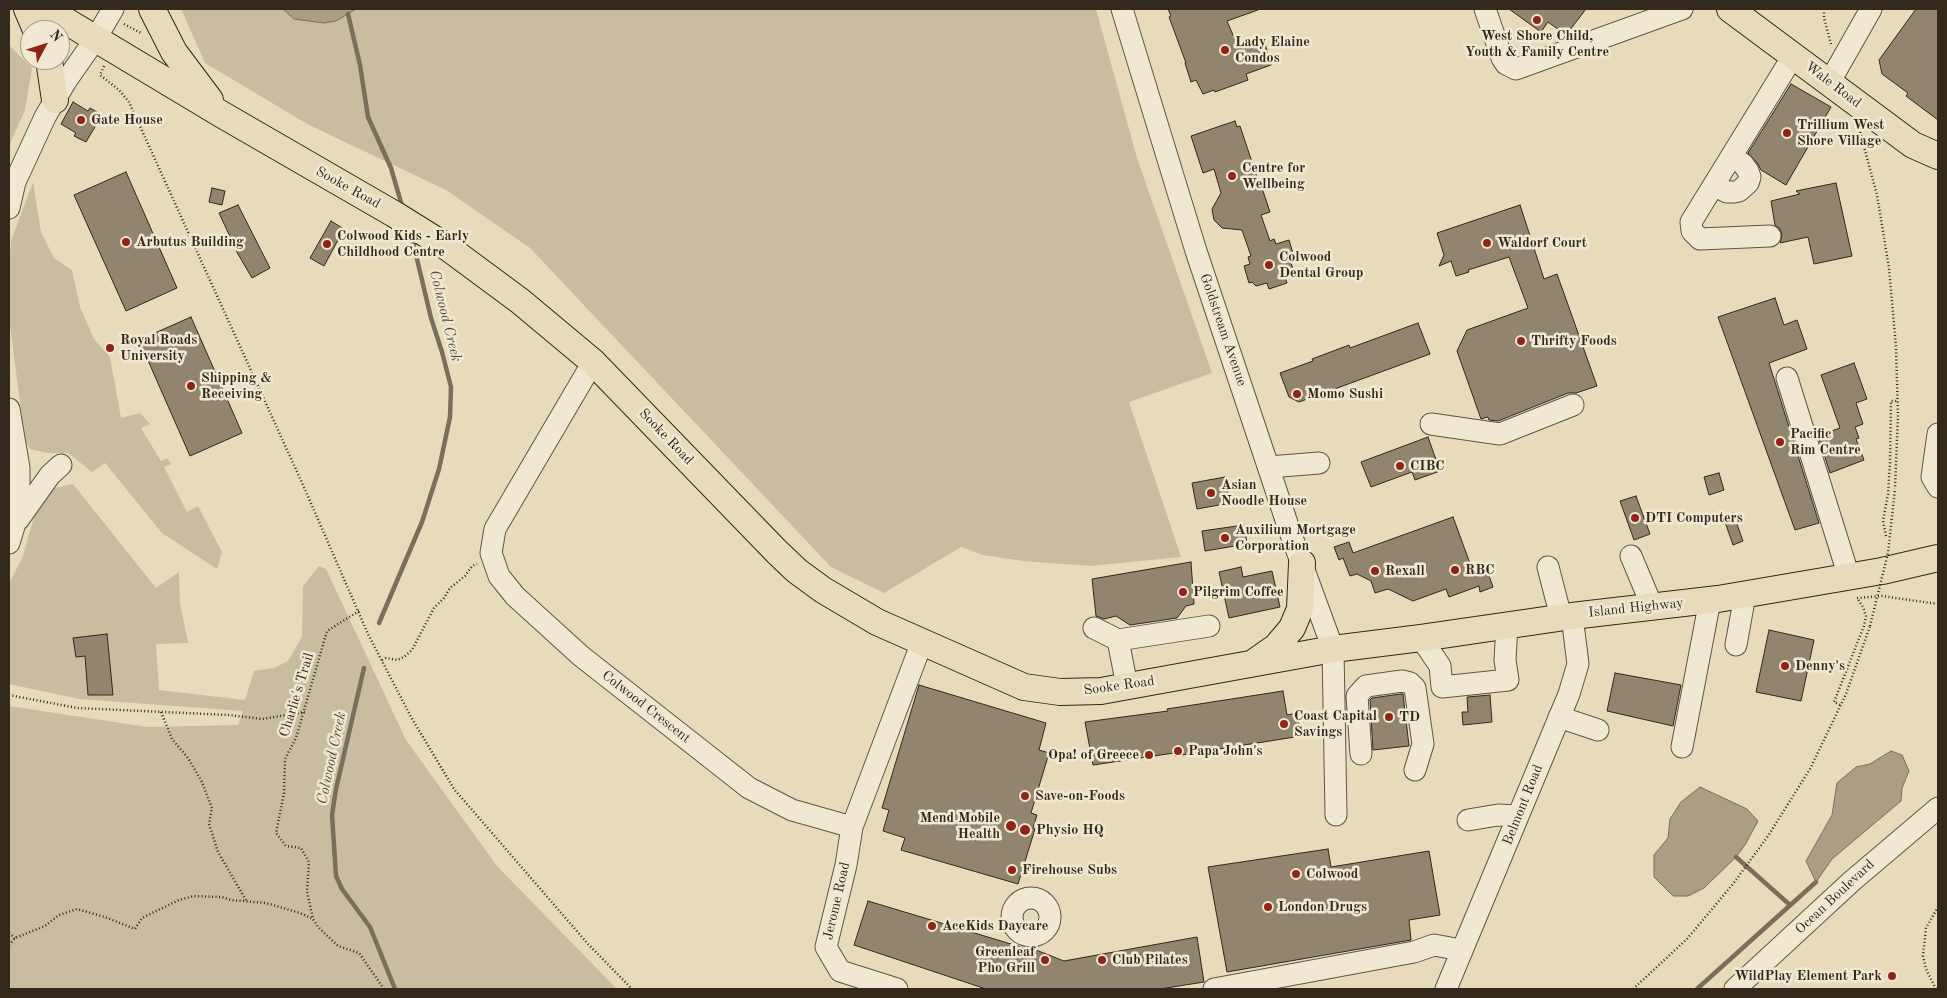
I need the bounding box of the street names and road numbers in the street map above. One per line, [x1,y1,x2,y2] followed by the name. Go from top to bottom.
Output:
[1802,58,1864,112] street label: Wale Road
[313,163,383,213] street label: Sooke Road
[1196,272,1250,388] street label: Goldstream Avenue
[635,405,697,469] street label: Sooke Road
[1588,595,1684,621] street label: Island Highway
[276,651,318,739] street label: Charlie's Trail
[598,667,694,747] street label: Colwood Crescent
[1082,673,1156,699] street label: Sooke Road
[1499,762,1547,848] street label: Belmont Road
[1792,856,1878,938] street label: Ocean Boulevard
[820,860,854,942] street label: Jerome Road

